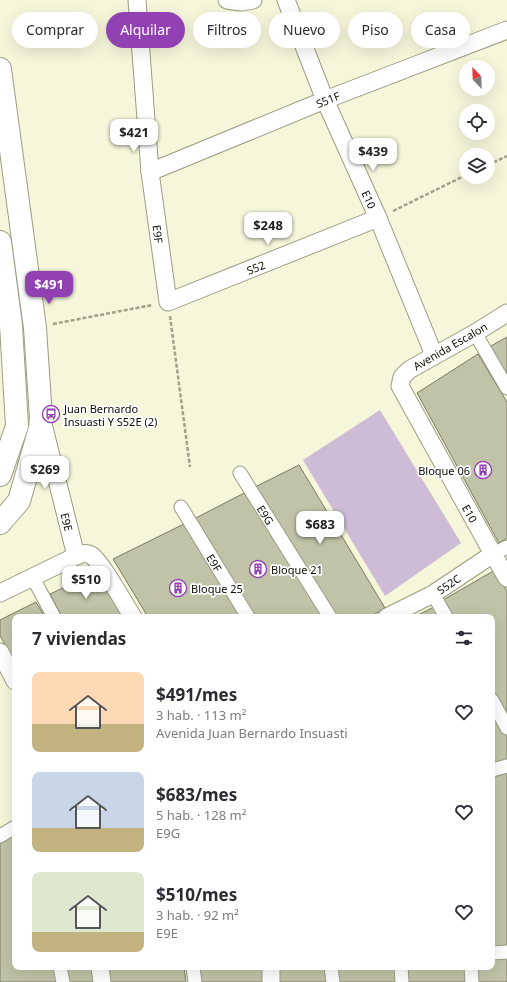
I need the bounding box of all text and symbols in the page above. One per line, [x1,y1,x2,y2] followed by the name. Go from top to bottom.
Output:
[12,12,98,48] chip: Comprar
[106,12,185,48] chip: Alquilar
[193,12,261,48] chip: Filtros
[269,12,340,48] chip: Nuevo
[348,12,403,48] chip: Piso
[411,12,470,48] chip: Casa
[459,60,495,96] north arrow
[459,60,495,184] map controls
[313,88,342,111] street label: S51F
[459,104,495,140] button: locate
[110,119,158,153] pin: $421
[119,123,149,141] text: $421
[349,138,397,172] pin: $439
[358,142,388,160] text: $439
[459,148,495,184] button: layers
[359,188,380,211] street label: E10
[244,212,292,246] pin: $248
[253,216,283,234] text: $248
[150,224,167,244] street label: E9F
[244,257,267,277] street label: S52
[25,271,73,305] pin: $491
[34,275,64,293] text: $491
[410,319,490,373] street label: Avenida Escalon
[63,401,157,429] place label: Juan Bernardo Insuasti Y S52E (2)
[41,404,61,424] bus stop icon: Juan Bernardo Insuasti Y S52E (2)
[21,456,69,490] pin: $269
[30,460,60,478] text: $269
[473,460,493,480] building icon: Bloque 06
[418,463,470,478] place label: Bloque 06
[459,501,482,525] street label: E10
[254,502,278,527] street label: E9G
[58,511,77,533] street label: E9E
[296,511,344,545] pin: $683
[305,515,335,533] text: $683
[204,551,226,574] street label: E9F
[248,559,268,579] building icon: Bloque 21
[271,562,323,577] place label: Bloque 21
[62,566,110,600] pin: $510
[71,570,101,588] text: $510
[434,570,463,597] street label: S52C
[168,578,188,598] building icon: Bloque 25
[191,581,243,596] place label: Bloque 25
[32,627,126,650] text: 7 viviendas
[453,627,475,649] icon: filters
[156,683,237,706] text: $491/mes
[64,688,112,736] icon: home
[453,701,475,723] icon: heart
[156,706,246,724] text: 3 hab. · 113 m²
[156,724,348,742] text: Avenida Juan Bernardo Insuasti
[156,783,237,806] text: $683/mes
[64,788,112,836] icon: home
[453,801,475,823] icon: heart
[156,806,246,824] text: 5 hab. · 128 m²
[156,824,180,842] text: E9G
[156,883,237,906] text: $510/mes
[64,888,112,936] icon: home
[453,901,475,923] icon: heart
[156,906,239,924] text: 3 hab. · 92 m²
[156,924,178,942] text: E9E

